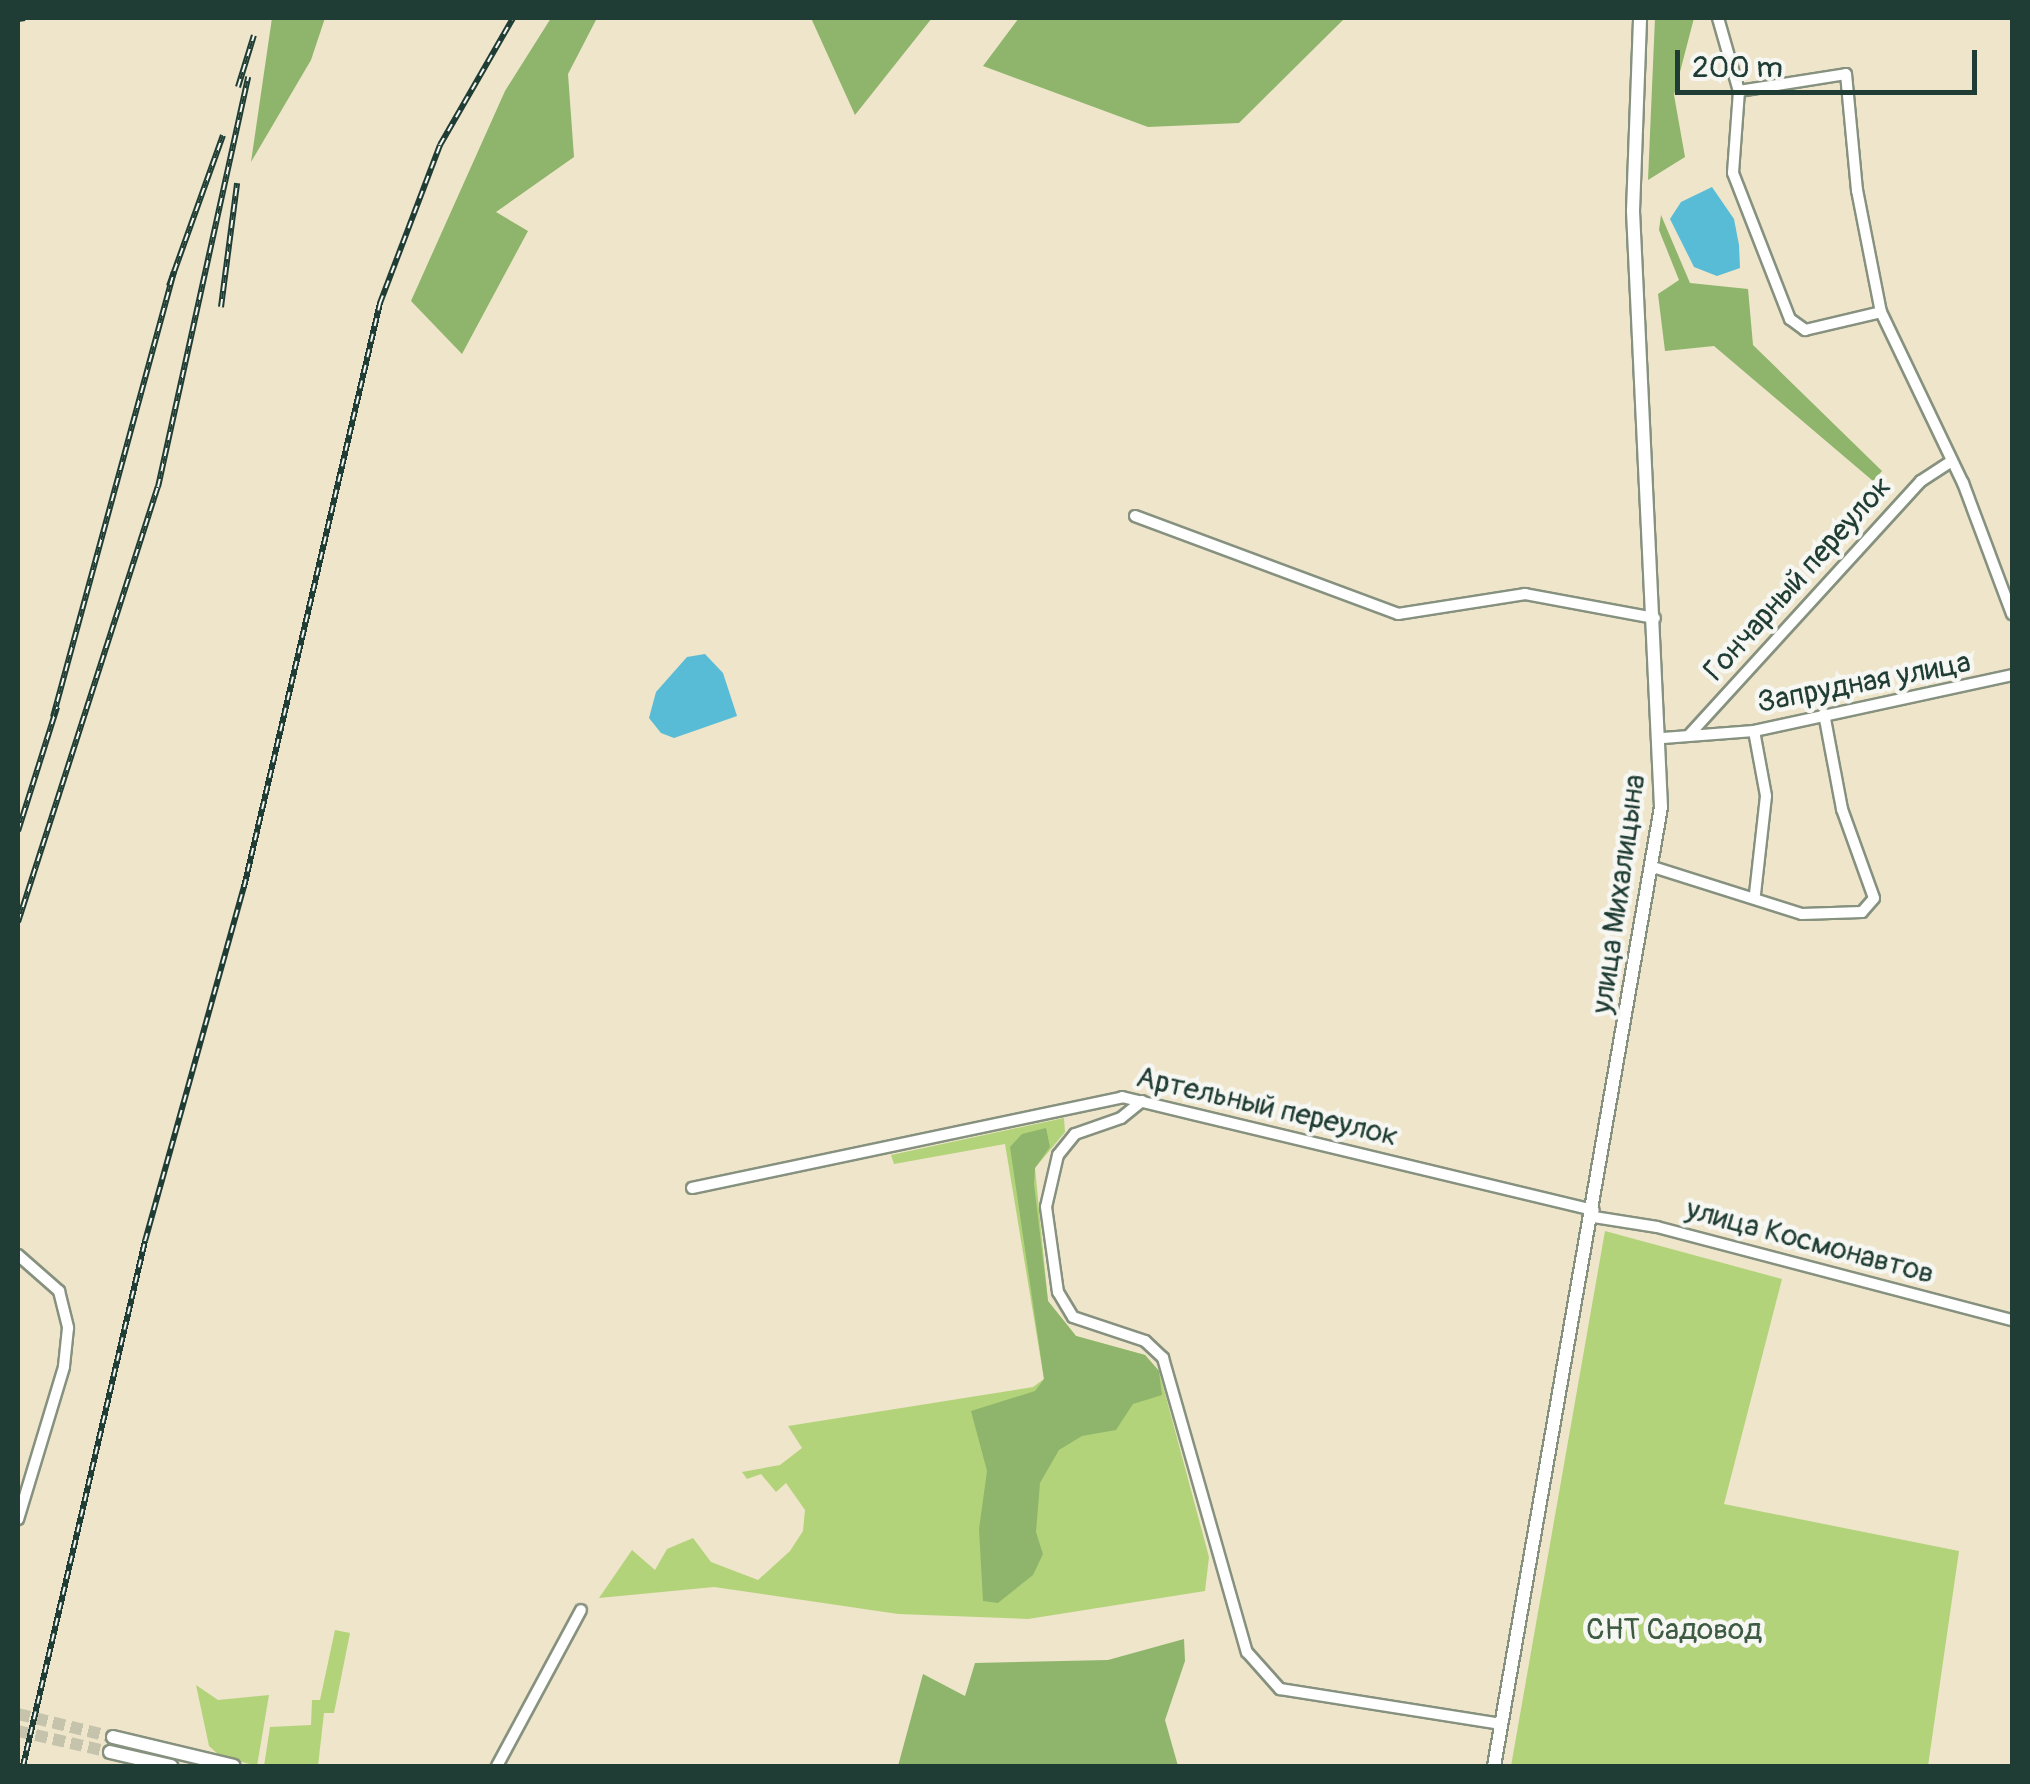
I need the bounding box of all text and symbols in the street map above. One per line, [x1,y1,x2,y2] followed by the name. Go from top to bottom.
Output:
[1680,30,1982,92] scale bar
[1692,49,1783,86] text: 200 m
[1697,469,1899,689] street label: Гончарный переулок
[1754,645,1974,721] street label: Запрудная улица
[1584,772,1654,1016] street label: улица Михалицына
[1133,1059,1401,1155] street label: Артельный переулок
[1682,1192,1938,1292] street label: улица Космонавтов
[1586,1612,1762,1648] park label: СНТ Садовод

